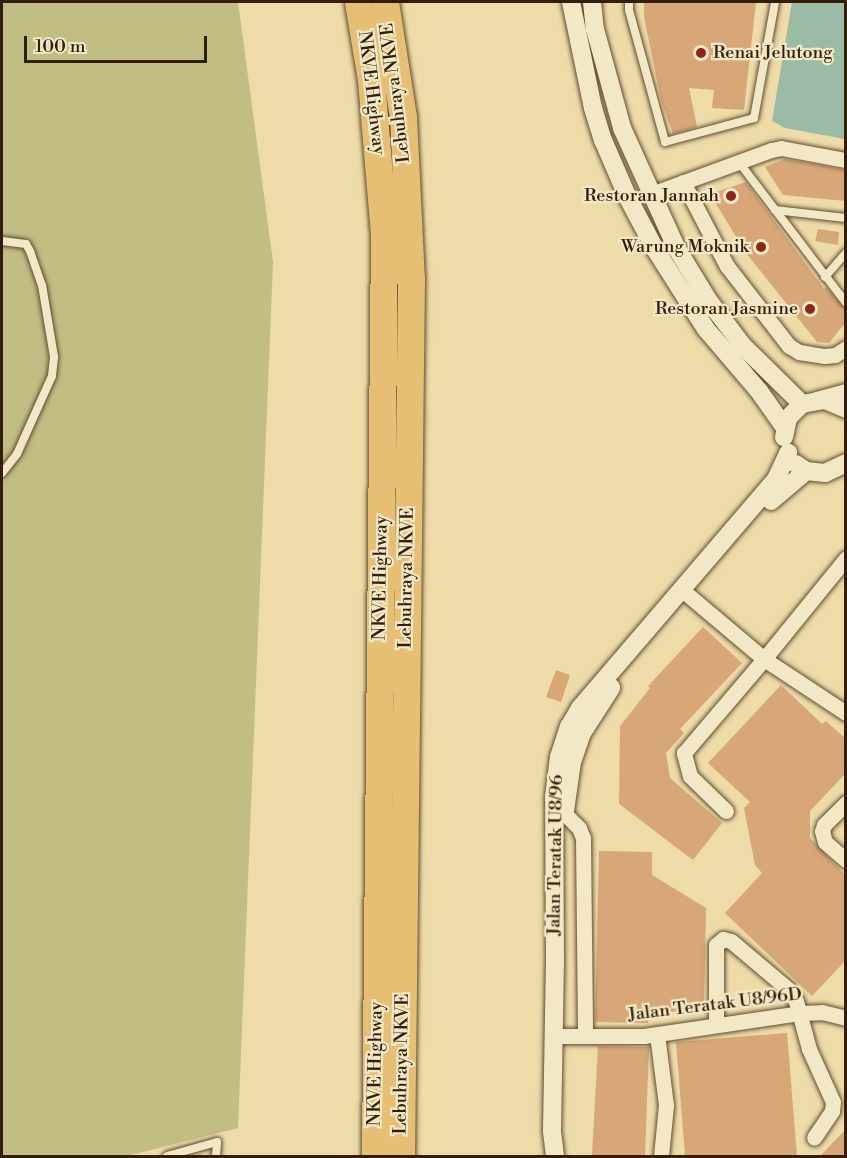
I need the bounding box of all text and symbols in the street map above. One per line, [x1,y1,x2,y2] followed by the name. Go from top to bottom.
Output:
[377,22,415,164] street label: Lebuhraya NKVE
[27,24,210,62] scale bar
[353,30,389,156] street label: NKVE Highway
[35,35,86,58] text: 100 m
[713,42,833,64] place label: Renai Jelutong
[694,46,708,60] marker: Renai Jelutong
[584,185,719,207] place label: Restoran Jannah
[724,189,738,203] marker: Restoran Jannah
[621,236,749,258] place label: Warung Moknik
[754,240,768,254] marker: Warung Moknik
[655,298,798,320] place label: Restoran Jasmine
[803,302,817,316] marker: Restoran Jasmine
[395,507,419,649] street label: Lebuhraya NKVE
[369,515,393,641] street label: NKVE Highway
[544,774,568,936] street label: Jalan Teratak U8/96
[627,984,803,1026] street label: Jalan Teratak U8/96D
[390,993,414,1135] street label: Lebuhraya NKVE
[364,1001,388,1127] street label: NKVE Highway

